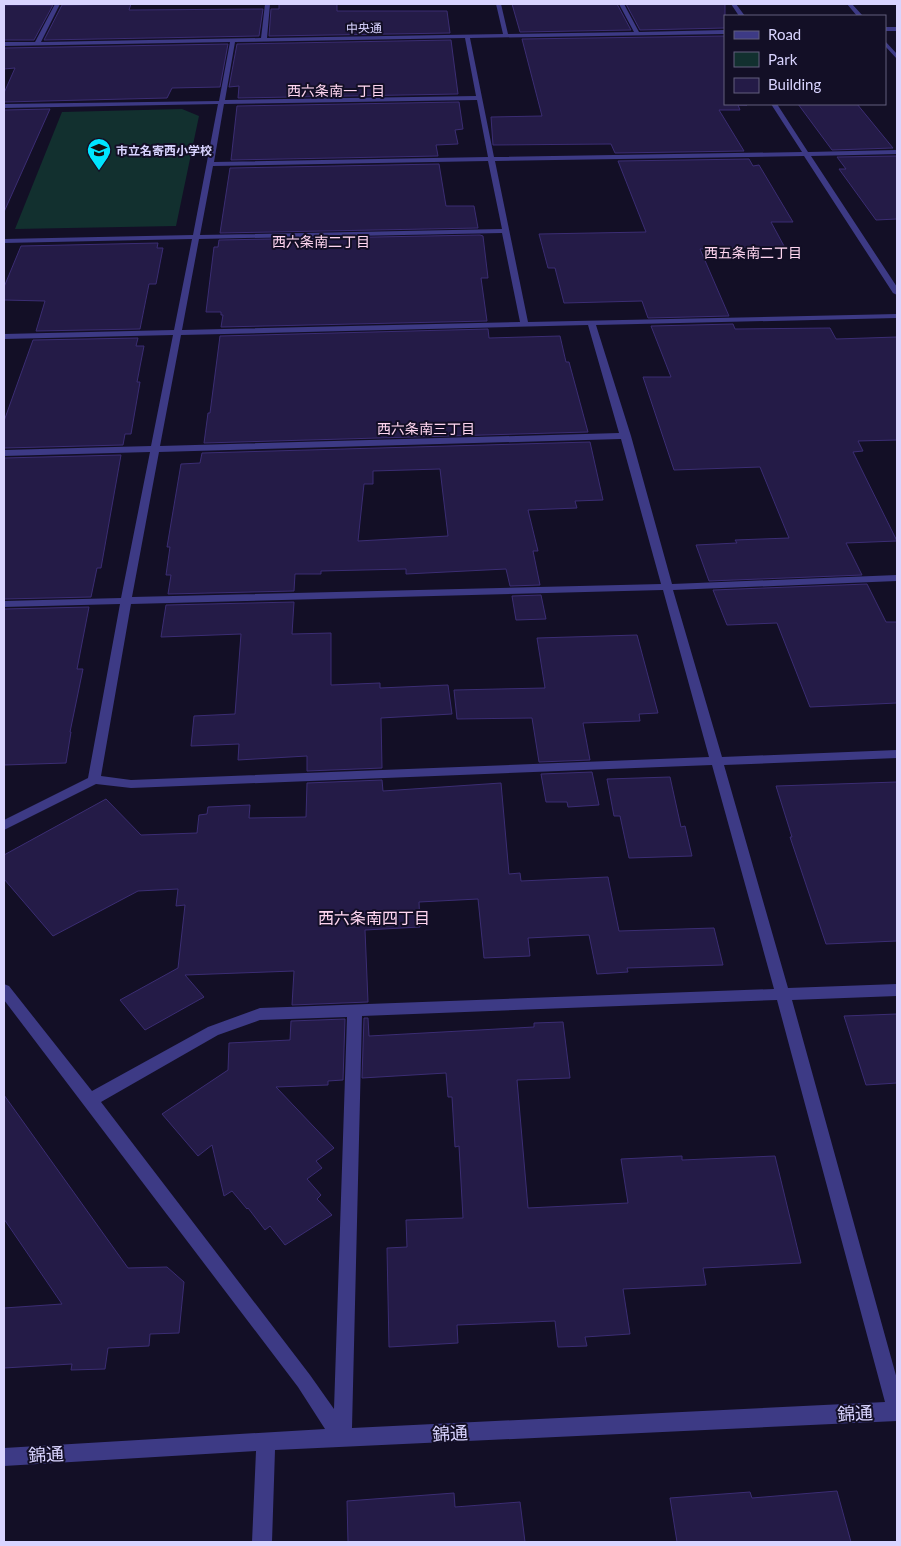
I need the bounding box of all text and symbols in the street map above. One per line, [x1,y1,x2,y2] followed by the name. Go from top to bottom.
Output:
[724,15,886,105] legend
[346,20,382,36] street label: 中央通
[768,25,801,43] text: Road
[768,50,798,68] text: Park
[768,75,821,93] text: Building
[287,82,385,99] district label: 西六条南一丁目
[86,137,112,171] school or university icon: 市立名寄西小学校
[116,143,212,158] place label: 市立名寄西小学校
[272,233,370,250] district label: 西六条南二丁目
[704,244,802,261] district label: 西五条南二丁目
[377,420,475,437] district label: 西六条南三丁目
[318,908,430,927] district label: 西六条南四丁目
[836,1401,874,1425] street label: 錦通
[431,1421,469,1445] street label: 錦通
[27,1442,65,1466] street label: 錦通

